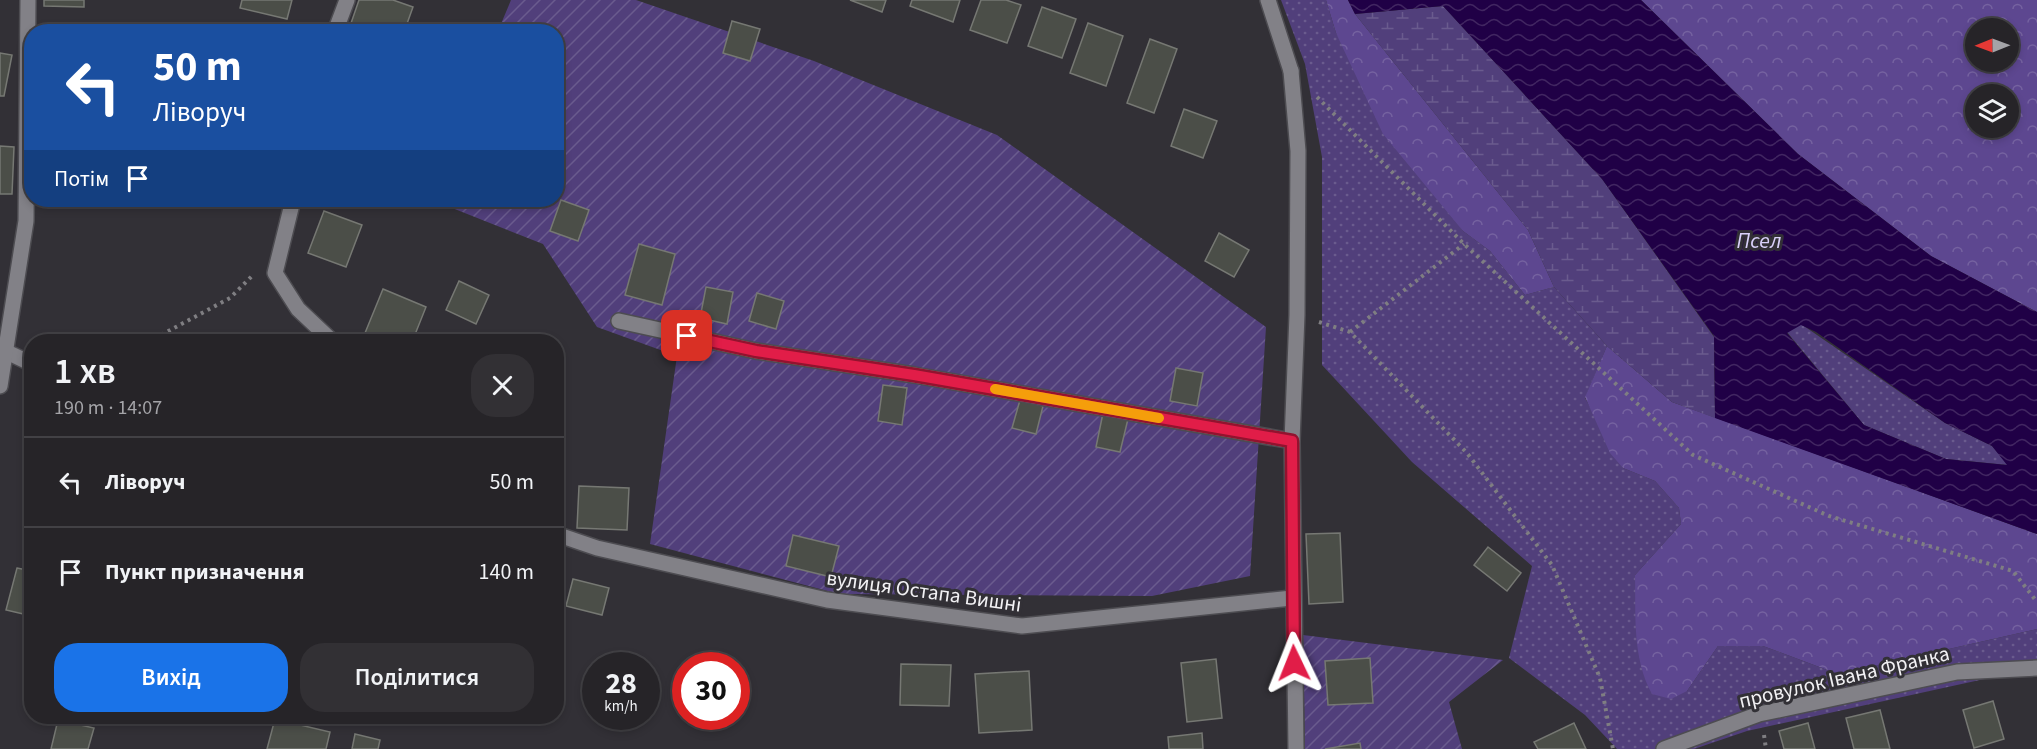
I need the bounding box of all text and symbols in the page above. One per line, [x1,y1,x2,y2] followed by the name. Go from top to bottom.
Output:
[1965,18,2019,72] north arrow
[1965,18,2019,138] map controls
[153,37,242,97] text: 50 m
[54,48,132,126] icon: left
[1965,84,2019,138] button: layers
[153,93,246,132] text: Ліворуч
[121,162,154,195] icon: arrive
[54,163,109,195] text: Потім
[1737,225,1781,257] water label: Псел
[661,310,712,361] pin
[670,319,703,352] icon: arrive
[54,346,116,397] text: 1 хв
[471,354,534,417] button: close
[54,394,162,422] text: 190 m · 14:07
[54,466,87,499] icon: left
[105,466,185,498] text: Ліворуч
[489,466,534,498] text: 50 m
[54,556,87,589] icon: arrive
[105,556,305,588] text: Пункт призначення
[479,556,534,588] text: 140 m
[825,562,1023,620] street label: вулиця Остапа Вишні
[1262,631,1326,695] position arrow
[1736,638,1952,716] street label: провулок Івана Франка
[54,643,288,712] button: Вихід
[300,643,534,712] button: Поділитися
[672,652,750,730] speed limit sign: 30
[605,662,637,705] text: 28
[604,696,638,717] text: km/h

